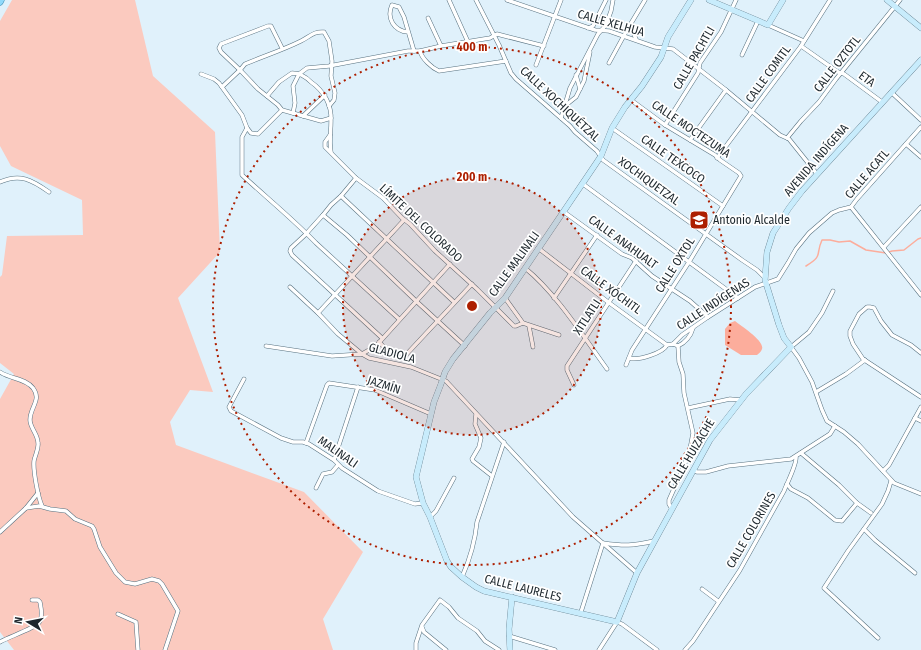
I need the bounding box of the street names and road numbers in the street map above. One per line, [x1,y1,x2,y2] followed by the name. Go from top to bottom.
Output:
[576,7,647,39] street label: CALLE XELHUA
[670,24,718,92] street label: CALLE PACHTLI
[811,33,864,95] street label: CALLE OZTOTL
[743,42,794,105] street label: CALLE COMITL
[517,63,604,145] street label: CALLE XOCHIQUÉTZAL
[856,68,879,90] street label: ETA
[649,97,734,161] street label: CALLE MOCTEZUMA
[780,120,852,199] street label: AVENIDA INDÍGENA
[638,132,708,186] street label: CALLE TEXCOCO
[842,146,893,201] street label: CALLE ACATL
[616,154,683,208] street label: XOCHIQUETZAL
[377,180,466,265] street label: LÍMITE DEL COLORADO
[586,212,661,272] street label: CALLE ANAHUALT
[486,229,542,299] street label: CALLE MALINALI
[652,234,698,295] street label: CALLE OXTOL
[578,262,645,317] street label: CALLE XÓCHITL
[673,274,752,333] street label: CALLE INDÍGENAS
[570,297,604,337] street label: XITLATLI
[367,340,418,366] street label: GLADIOLA
[366,372,403,397] street label: JAZMÍN
[664,416,718,492] street label: CALLE HUIZACHE
[315,433,361,471] street label: MALINALI
[724,489,778,571] street label: CALLE COLORINES
[483,572,563,604] street label: CALLE LAURELES

